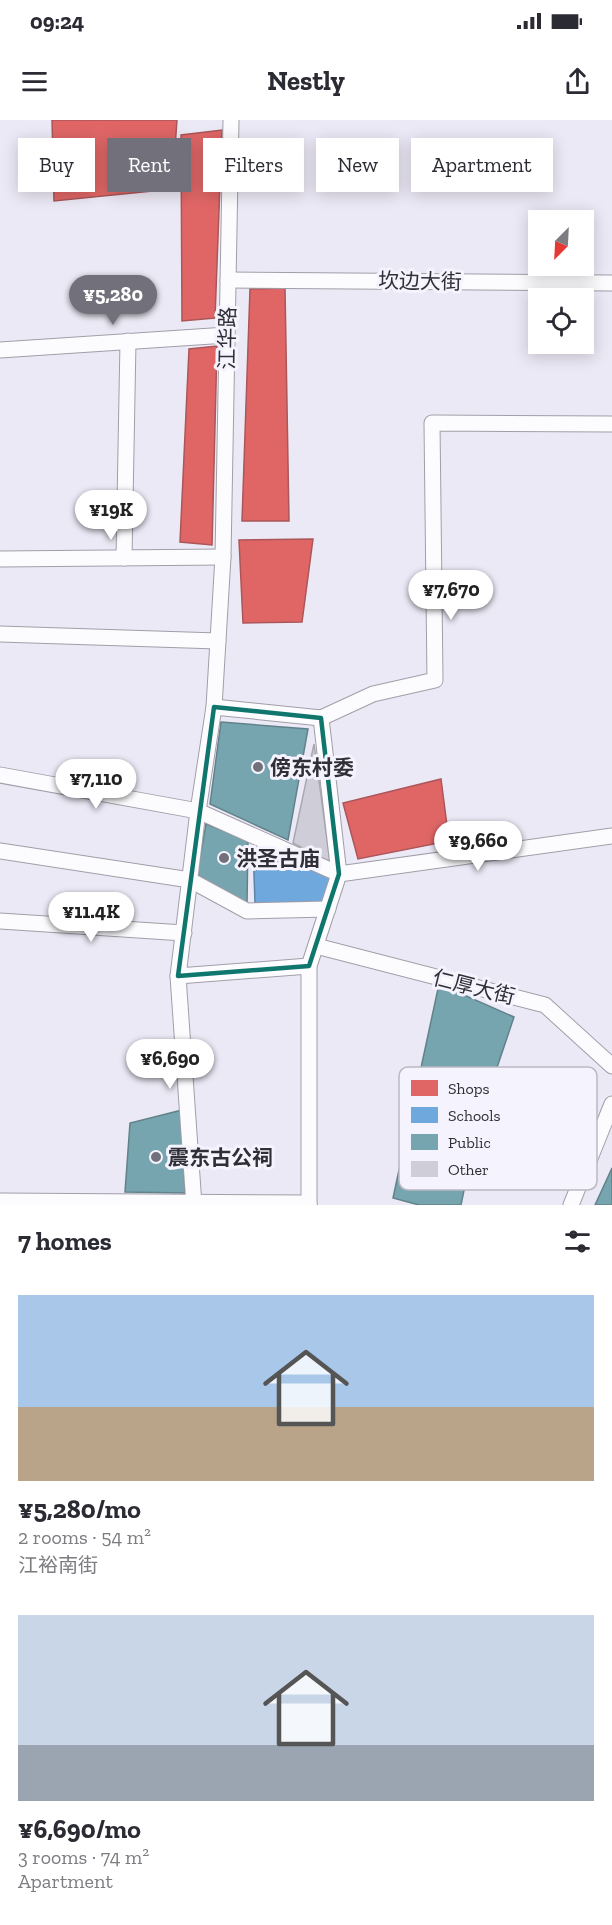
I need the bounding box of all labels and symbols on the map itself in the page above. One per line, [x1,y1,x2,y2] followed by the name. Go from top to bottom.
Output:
[528,210,594,276] north arrow
[378,268,462,294] street label: 坎边大街
[64,275,162,326] pin: ¥5,280
[214,306,240,370] street label: 江华路
[75,490,147,541] pin: ¥19K
[402,570,500,621] pin: ¥7,670
[270,755,354,780] place label: 傍东村委
[47,759,145,810] pin: ¥7,110
[251,760,265,774] marker: 傍东村委
[429,821,527,872] pin: ¥9,660
[236,846,320,871] place label: 洪圣古庙
[217,851,231,865] marker: 洪圣古庙
[42,892,140,943] pin: ¥11.4K
[430,965,518,1009] street label: 仁厚大街
[121,1039,219,1090] pin: ¥6,690
[399,1067,597,1190] legend
[448,1079,490,1098] text: Shops
[448,1106,501,1125] text: Schools
[448,1133,491,1152] text: Public
[168,1145,273,1170] place label: 震东古公祠
[149,1150,163,1164] marker: 震东古公祠
[448,1160,489,1179] text: Other

